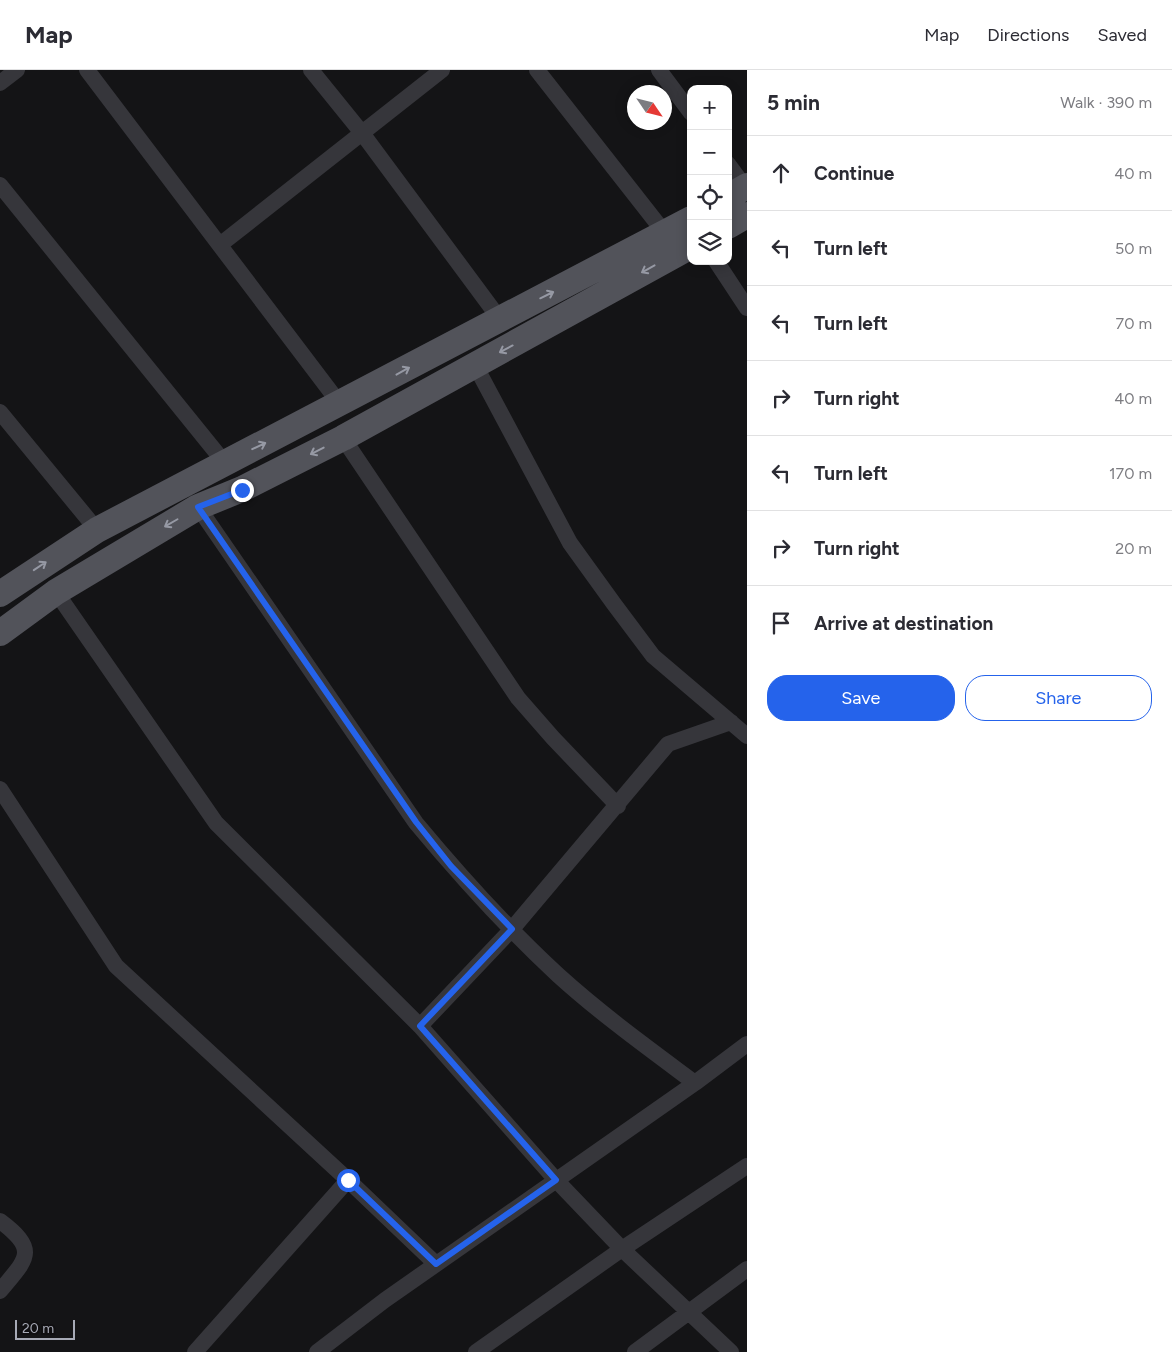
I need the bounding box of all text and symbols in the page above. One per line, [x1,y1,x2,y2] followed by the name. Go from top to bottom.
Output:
[25,20,73,49] text: Map
[924,24,959,46] text: Map
[987,24,1069,46] text: Directions
[1097,24,1147,46] text: Saved
[627,85,672,130] north arrow
[687,85,732,265] map controls
[687,85,732,130] button: +
[767,90,820,115] text: 5 min
[1060,93,1152,112] text: Walk · 390 m
[687,130,732,175] button: −
[767,159,795,187] icon: ahead
[814,162,894,185] text: Continue
[1114,164,1152,183] text: 40 m
[687,175,732,220] button: locate
[687,220,732,265] button: layers
[767,234,795,262] icon: left
[814,237,888,260] text: Turn left
[1115,239,1152,258] text: 50 m
[641,265,655,275] one-way arrow
[539,290,554,300] one-way arrow
[767,309,795,337] icon: left
[814,312,888,335] text: Turn left
[1116,314,1152,333] text: 70 m
[499,344,514,354] one-way arrow
[395,365,410,375] one-way arrow
[767,384,795,412] icon: right
[814,387,900,410] text: Turn right
[1114,389,1152,408] text: 40 m
[251,441,266,450] one-way arrow
[310,447,325,456] one-way arrow
[767,459,795,487] icon: left
[814,462,888,485] text: Turn left
[1109,464,1152,483] text: 170 m
[231,479,254,502] route end
[165,518,179,528] one-way arrow
[767,534,795,562] icon: right
[814,537,900,560] text: Turn right
[1115,539,1152,558] text: 20 m
[33,561,47,572] one-way arrow
[767,609,795,637] icon: arrive
[814,612,993,635] text: Arrive at destination
[767,675,955,721] button: Save
[965,675,1152,721] button: Share
[337,1169,360,1192] route start
[15,1317,75,1340] scale bar
[22,1320,54,1337] text: 20 m

